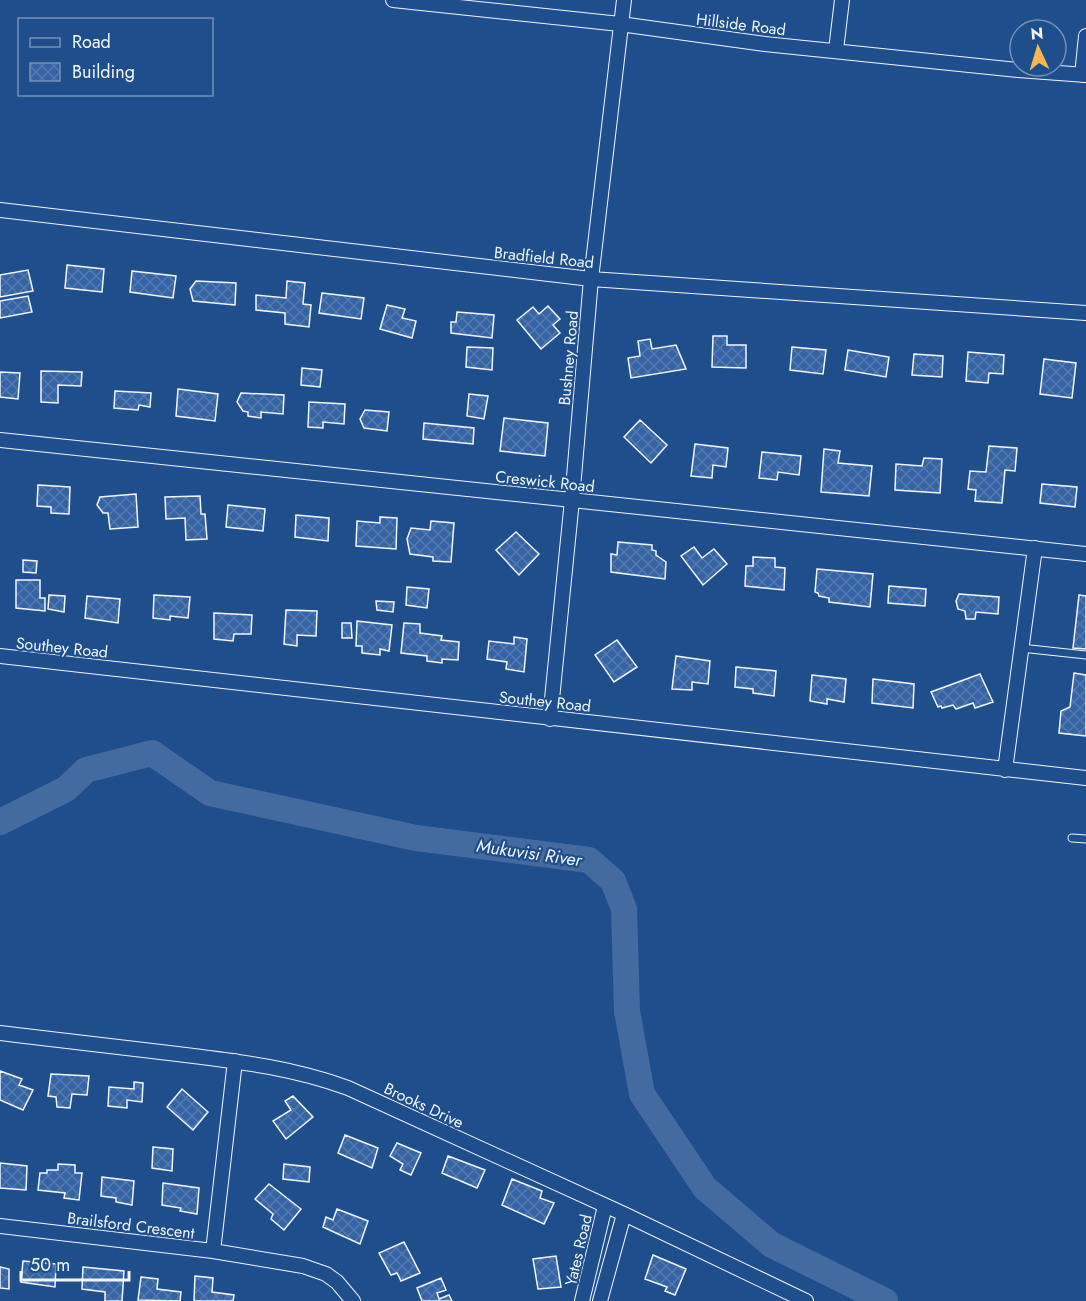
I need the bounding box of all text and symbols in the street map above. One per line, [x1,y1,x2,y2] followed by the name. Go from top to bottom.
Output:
[695,8,787,41] street label: Hillside Road
[18,18,213,96] legend
[1008,18,1068,78] north arrow
[1030,22,1044,45] text: N
[72,29,111,55] text: Road
[72,59,135,85] text: Building
[493,241,595,274] street label: Bradfield Road
[553,310,584,406] street label: Bushney Road
[494,465,596,498] street label: Creswick Road
[15,631,109,664] street label: Southey Road
[498,685,592,718] street label: Southey Road
[475,833,584,873] water label: Mukuvisi River
[380,1077,467,1134] street label: Brooks Drive
[66,1206,196,1245] street label: Brailsford Crescent
[559,1212,598,1288] street label: Yates Road
[21,1244,129,1282] scale bar
[30,1252,70,1278] text: 50 m

